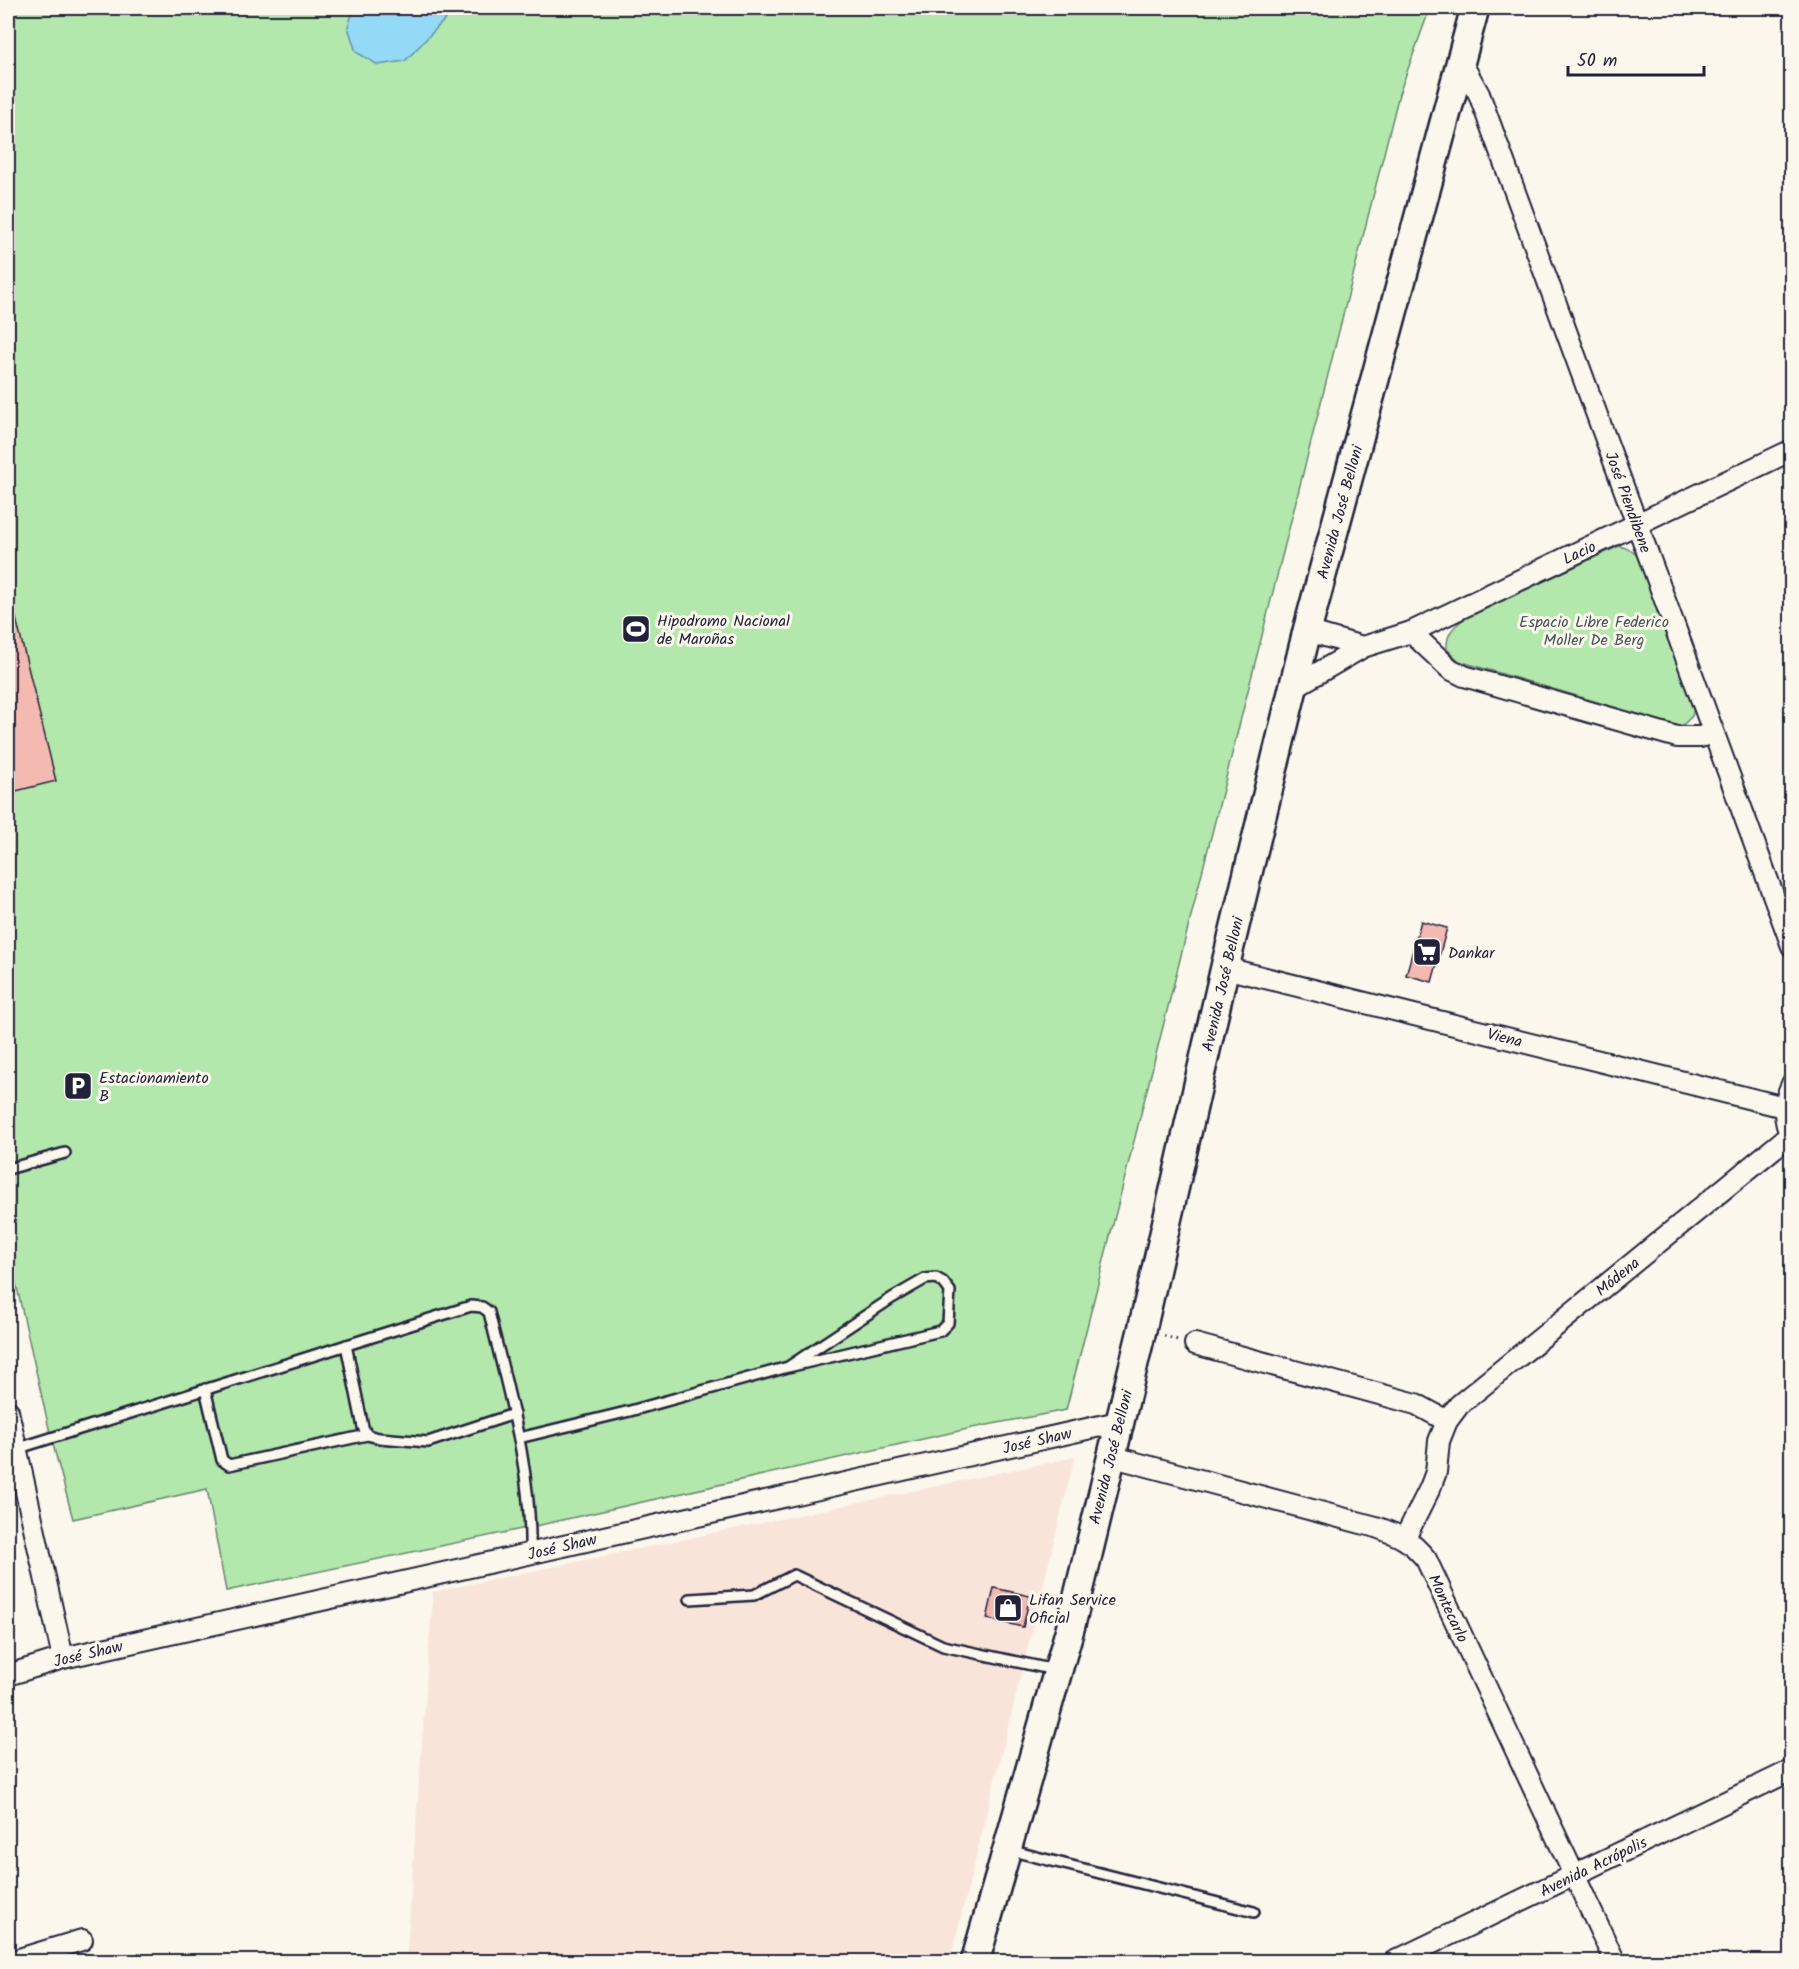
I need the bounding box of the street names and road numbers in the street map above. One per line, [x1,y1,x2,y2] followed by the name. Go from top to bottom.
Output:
[1311,441,1371,582] street label: Avenida José Belloni
[1598,448,1658,557] street label: José Piendibene
[1559,535,1601,572] street label: Lacio
[1196,913,1251,1054] street label: Avenida José Belloni
[1484,1022,1525,1055] street label: Viena
[1590,1251,1646,1303] street label: Módena
[1083,1386,1141,1527] street label: Avenida José Belloni
[1000,1421,1075,1462] street label: José Shaw
[525,1527,600,1568] street label: José Shaw
[1421,1570,1474,1647] street label: Montecarlo
[51,1634,126,1675] street label: José Shaw
[1536,1830,1652,1904] street label: Avenida Acrópolis

